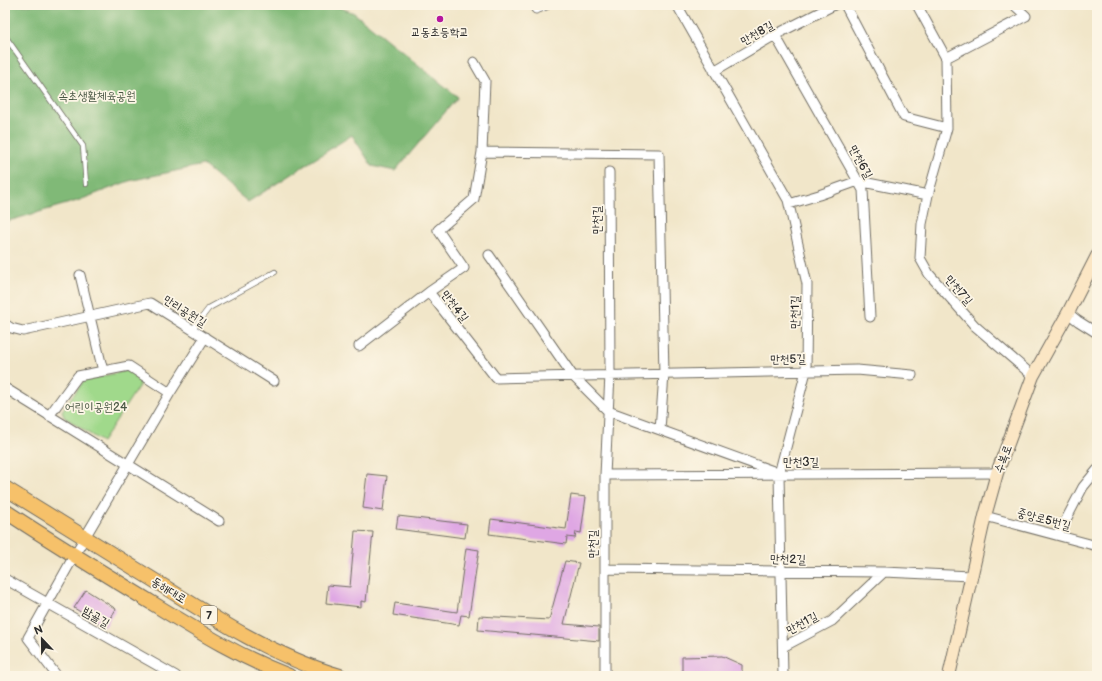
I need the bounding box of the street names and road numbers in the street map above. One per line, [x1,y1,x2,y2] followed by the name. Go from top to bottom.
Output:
[738,18,777,49] street label: 만천8길
[845,143,876,182] street label: 만천6길
[590,205,605,234] street label: 만천길
[942,272,976,309] street label: 만천7길
[438,287,472,325] street label: 만천4길
[160,292,209,331] street label: 만리공원길
[788,295,803,329] street label: 만천1길
[770,352,806,367] street label: 만천5길
[991,443,1015,475] street label: 수복로
[783,455,820,470] street label: 만천3길
[1015,505,1073,534] street label: 중앙로5번길
[586,529,601,558] street label: 만천길
[770,552,806,567] street label: 만천2길
[148,574,189,607] street label: 동해대로
[79,604,112,631] street label: 밤골길
[201,606,217,624] road number: 7
[784,609,821,638] street label: 만천1길

